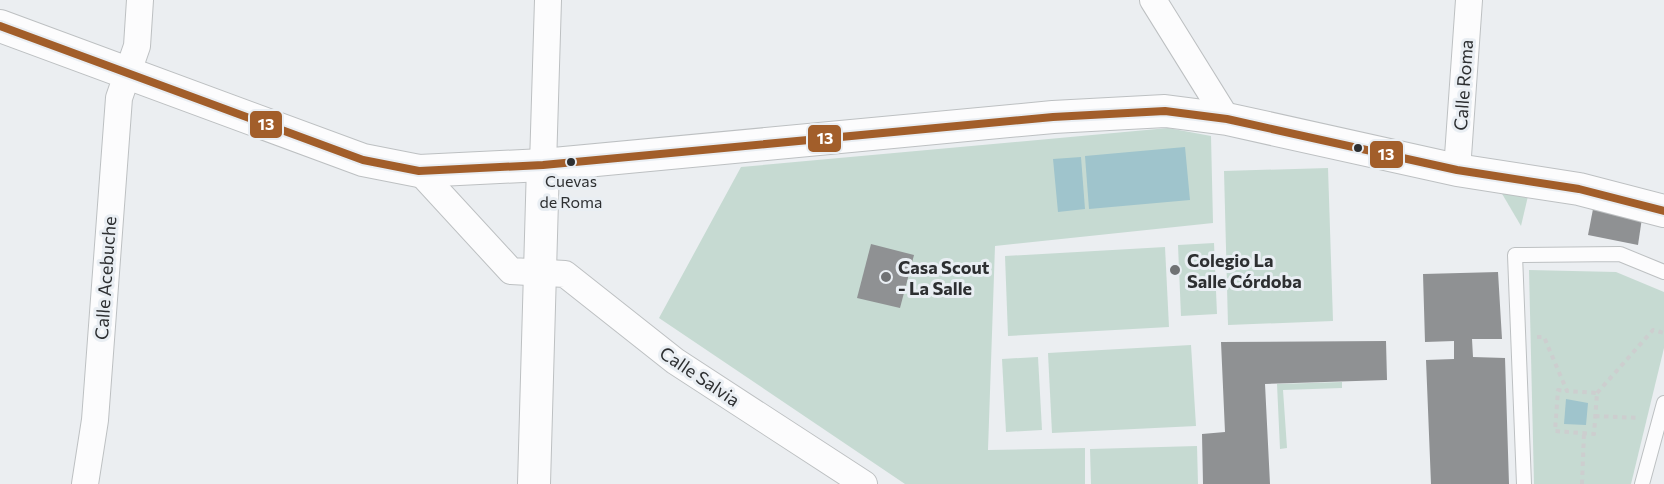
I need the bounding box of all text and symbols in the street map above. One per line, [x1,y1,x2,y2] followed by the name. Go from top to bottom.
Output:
[1449,39,1477,131] street label: Calle Roma
[249,110,283,139] line badge: 13
[258,114,274,133] text: 13
[807,124,842,153] line badge: 13
[817,128,833,147] text: 13
[1369,140,1404,169] line badge: 13
[1352,142,1364,154] unlabelled marker
[1378,144,1394,163] text: 13
[565,156,577,168] marker: Cuevas de Roma
[540,171,602,211] place label: Cuevas de Roma
[90,216,120,340] street label: Calle Acebuche
[1187,249,1302,292] place label: Colegio La Salle Córdoba
[898,256,990,299] place label: Casa Scout - La Salle
[1168,263,1182,277] marker: Colegio La Salle Córdoba
[879,270,893,284] marker: Casa Scout - La Salle
[656,341,744,411] street label: Calle Salvia

